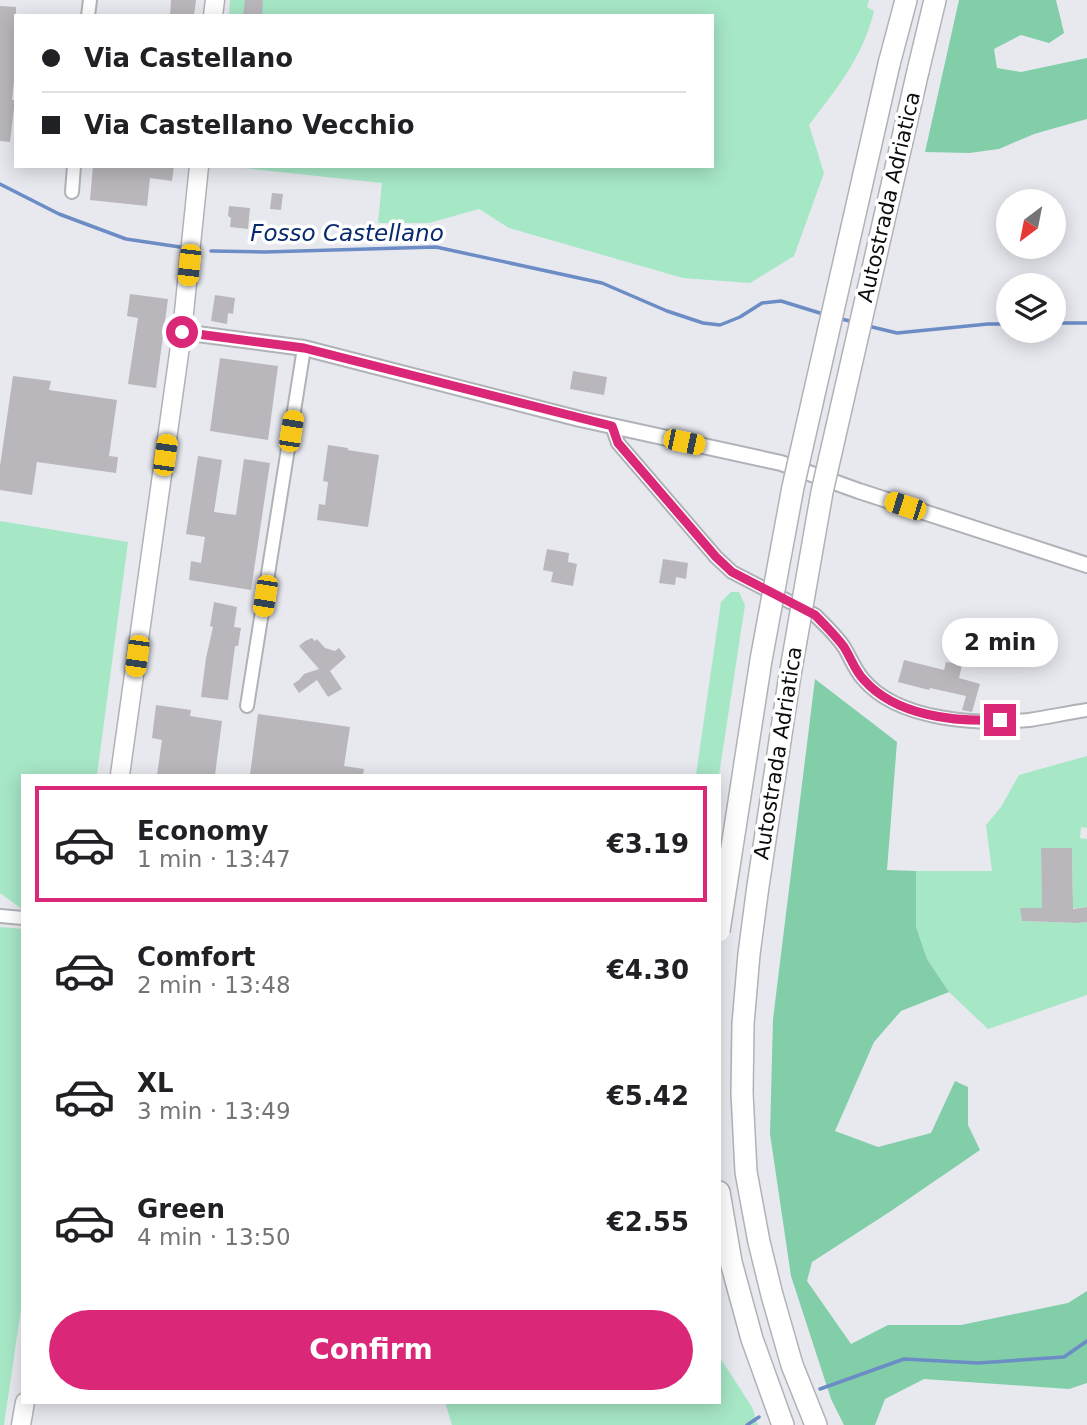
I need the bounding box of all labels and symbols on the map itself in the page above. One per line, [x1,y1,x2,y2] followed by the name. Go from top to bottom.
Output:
[853,89,925,305] street label: Autostrada Adriatica
[996,189,1066,259] north arrow
[250,220,444,246] water label: Fosso Castellano
[177,243,202,287] car
[166,316,198,348] route start
[278,409,305,453] car
[662,427,707,457] car
[152,433,179,477] car
[882,490,929,522] car
[252,574,279,618] car
[942,618,1058,668] callout: 2 min
[124,634,151,678] car
[749,645,807,861] street label: Autostrada Adriatica
[984,704,1016,736] route end

